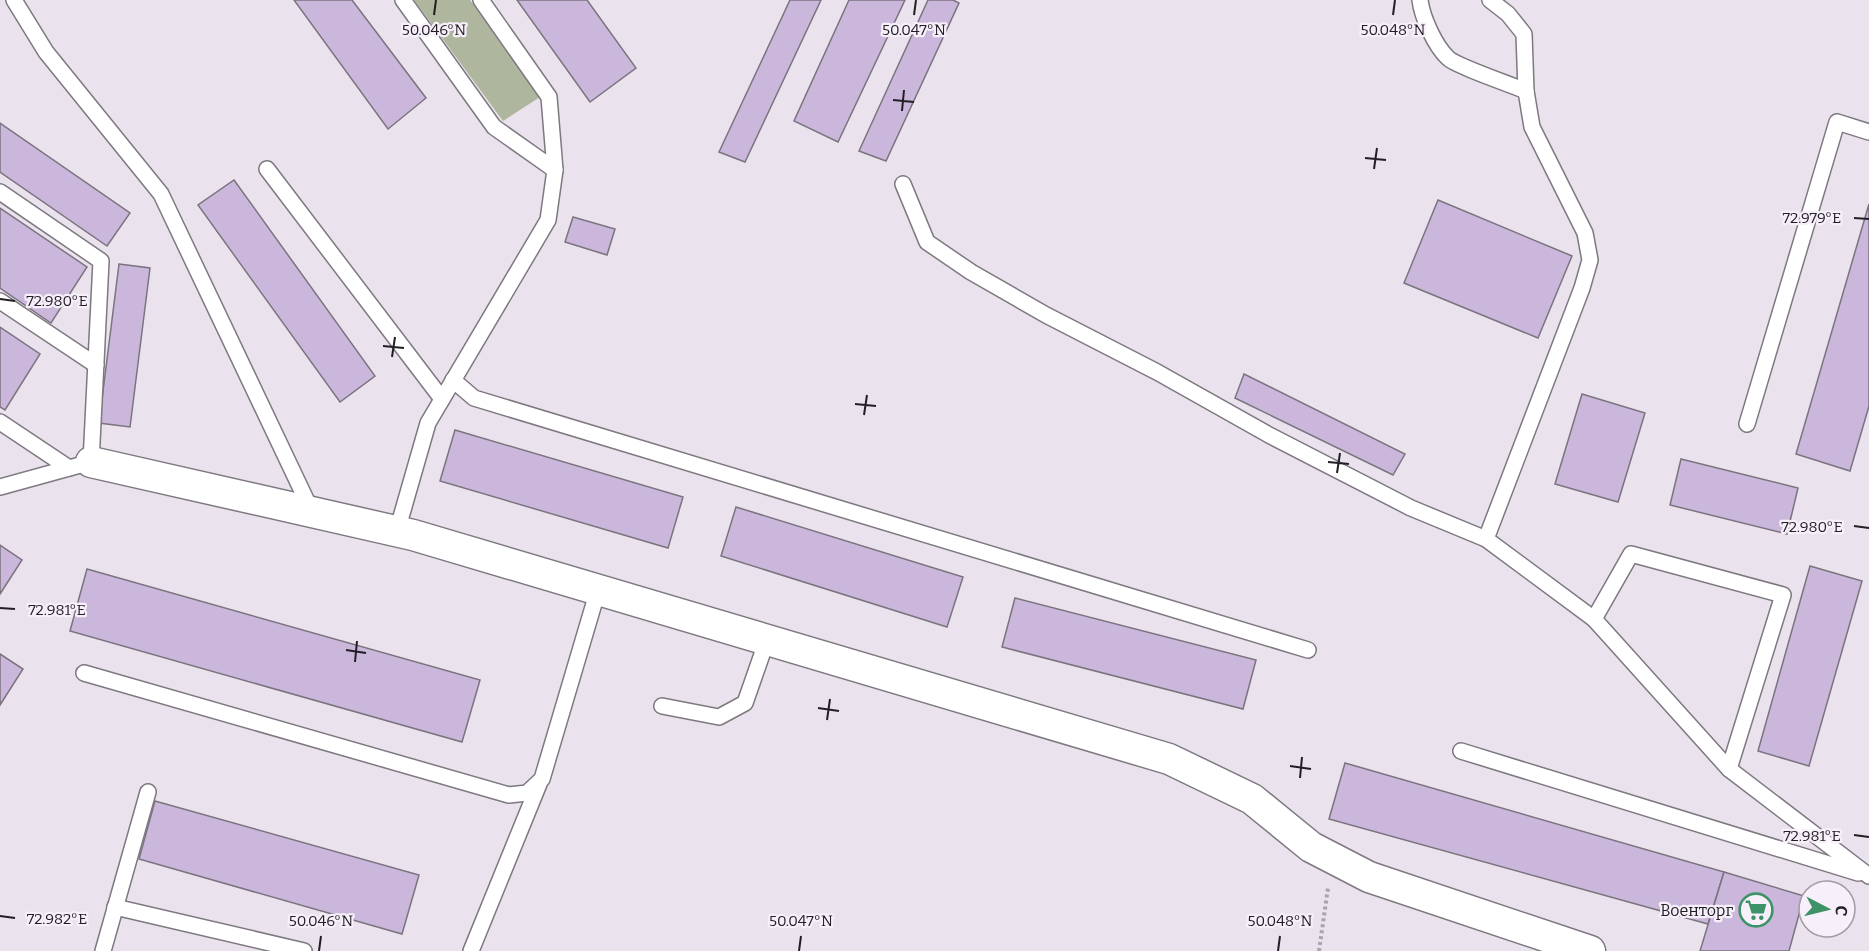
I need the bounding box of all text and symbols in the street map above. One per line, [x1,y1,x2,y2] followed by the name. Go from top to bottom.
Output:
[402,21,466,39] text: 50.046°N
[882,21,946,39] text: 50.047°N
[1360,21,1426,39] text: 50.048°N
[1783,209,1841,227] text: 72.979°E
[26,292,88,310] text: 72.980°E
[1781,518,1843,536] text: 72.980°E
[28,601,86,619] text: 72.981°E
[1783,827,1841,845] text: 72.981°E
[1797,879,1857,939] north arrow
[1738,892,1774,928] supermarket icon: Военторг
[1660,901,1733,920] place label: Военторг
[1831,905,1851,917] text: С
[27,910,87,928] text: 72.982°E
[289,912,353,930] text: 50.046°N
[769,912,833,930] text: 50.047°N
[1247,912,1313,930] text: 50.048°N

